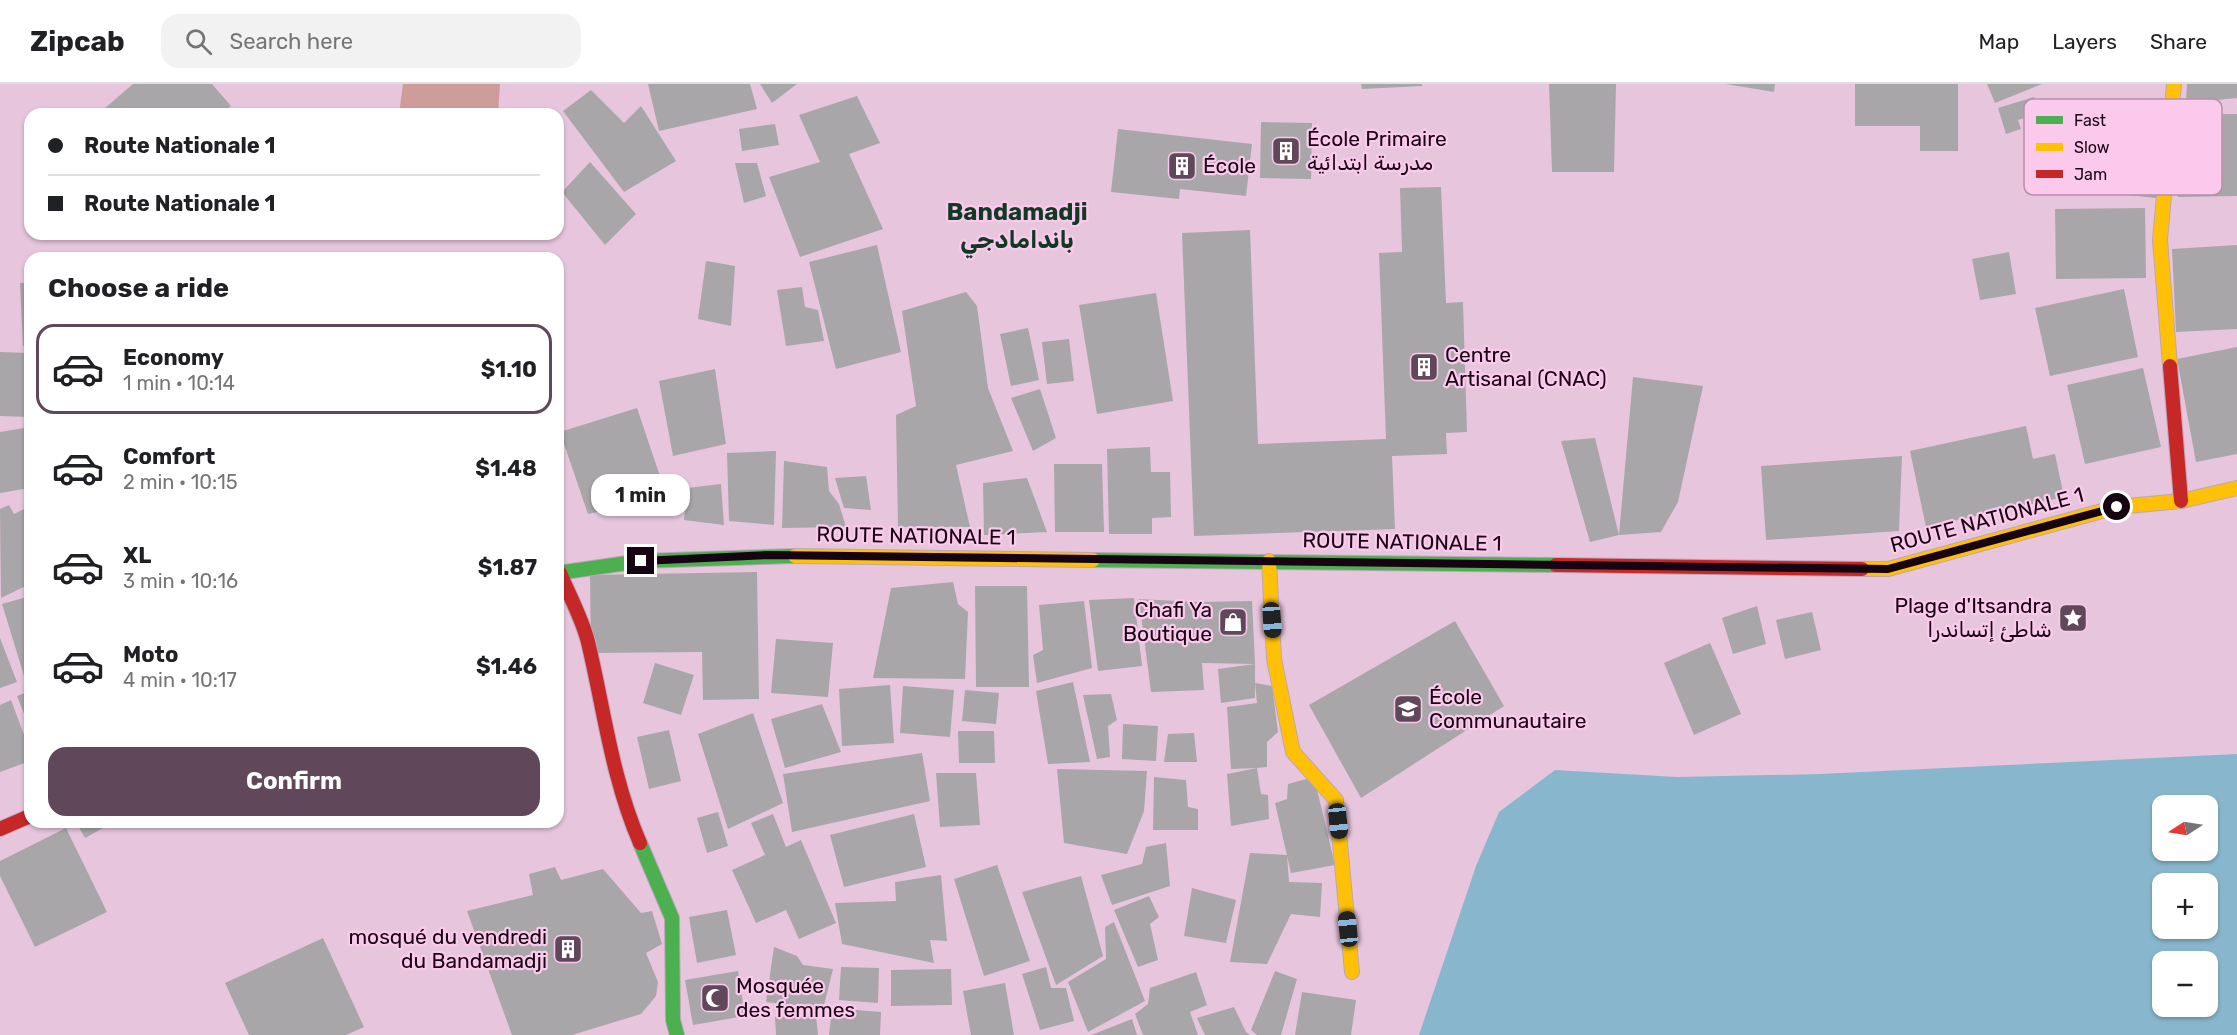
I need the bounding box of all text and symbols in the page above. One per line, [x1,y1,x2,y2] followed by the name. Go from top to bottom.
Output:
[161,14,581,68] search box
[30,25,125,58] text: Zipcab
[182,25,215,58] icon: search
[230,28,353,55] text: Search here
[1978,29,2019,54] text: Map
[2052,29,2117,54] text: Layers
[2150,29,2207,54] text: Share
[2024,99,2222,195] legend
[2074,111,2106,130] text: Fast
[1307,126,1447,175] place label: École Primaire مدرسة ابتدائية
[84,132,275,159] text: Route Nationale 1
[1270,135,1302,167] building icon: École Primaire مدرسة ابتدائية
[2074,138,2110,157] text: Slow
[1166,150,1198,182] building icon: École
[1203,153,1256,178] place label: École
[2074,165,2107,184] text: Jam
[84,190,275,217] text: Route Nationale 1
[946,198,1088,259] district label: Bandamadji باندامادجي
[48,272,229,304] text: Choose a ride
[51,342,105,396] icon: car
[1445,342,1607,391] place label: Centre Artisanal (CNAC)
[123,344,224,371] text: Economy
[1408,351,1440,383] building icon: Centre Artisanal (CNAC)
[481,356,537,383] text: $1.10
[123,371,235,395] text: 1 min · 10:14
[51,441,105,495] icon: car
[123,443,215,470] text: Comfort
[475,455,537,482] text: $1.48
[123,470,238,494] text: 2 min · 10:15
[592,474,690,516] callout: 1 min
[1887,482,2086,557] street label: ROUTE NATIONALE 1
[615,483,666,507] text: 1 min
[2103,493,2130,520] route start
[816,521,1016,550] street label: ROUTE NATIONALE 1
[1302,527,1502,556] street label: ROUTE NATIONALE 1
[51,540,105,594] icon: car
[123,542,151,569] text: XL
[627,547,654,574] route end
[478,554,537,581] text: $1.87
[123,569,238,593] text: 3 min · 10:16
[1894,593,2052,643] place label: Plage d'Itsandra شاطئ إتساندرا
[1123,597,1212,646] place label: Chafi Ya Boutique
[1262,601,1282,639] car
[2057,602,2089,634] place icon: Plage d'Itsandra شاطئ إتساندرا
[1217,606,1249,638] shop icon: Chafi Ya Boutique
[51,639,105,693] icon: car
[123,641,178,668] text: Moto
[476,653,537,680] text: $1.46
[123,668,237,692] text: 4 min · 10:17
[1429,684,1586,733] place label: École Communautaire
[1392,693,1424,725] school or university icon: École Communautaire
[48,747,540,816] button: Confirm
[2152,795,2218,861] north arrow
[2152,795,2218,1017] map controls
[1327,802,1349,840] car
[2152,873,2218,939] button: +
[1337,910,1359,948] car
[348,924,547,973] place label: mosqué du vendredi du Bandamadji
[552,933,584,965] building icon: mosqué du vendredi du Bandamadji
[2152,951,2218,1017] button: −
[736,973,855,1022] place label: Mosquée des femmes
[699,982,731,1014] mosque icon: Mosquée des femmes

